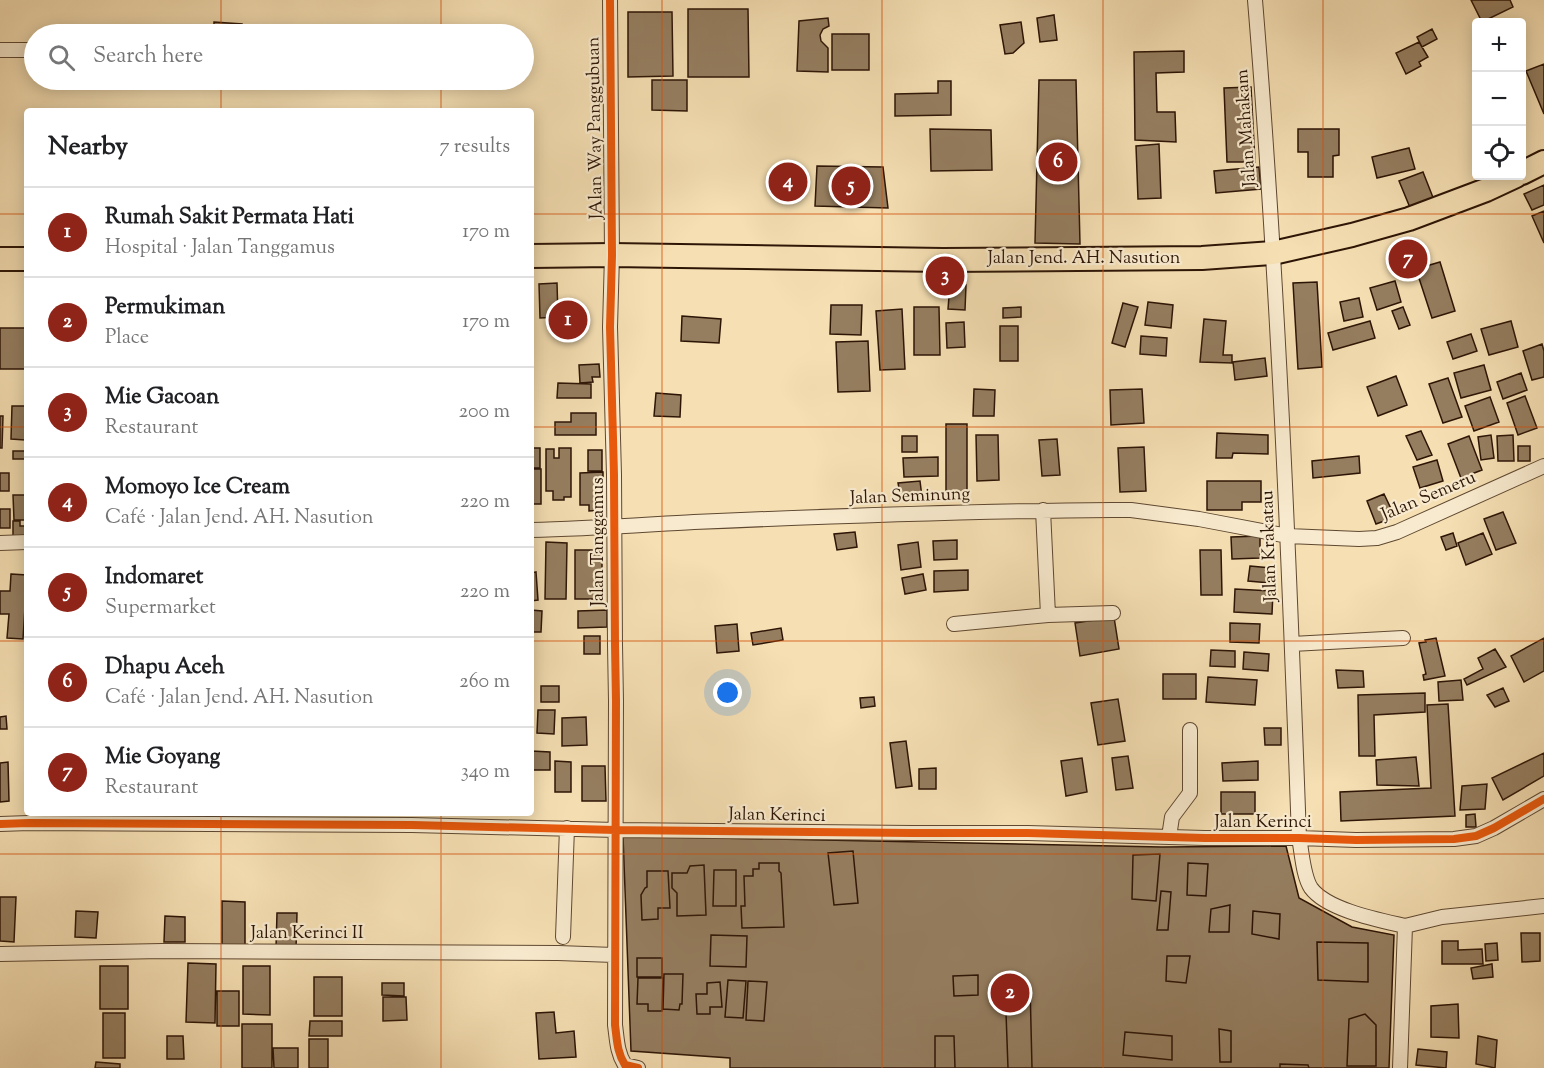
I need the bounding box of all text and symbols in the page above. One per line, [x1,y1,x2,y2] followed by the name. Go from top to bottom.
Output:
[1472,18,1526,180] map controls
[1472,18,1526,72] button: +
[24,24,534,90] search box
[581,36,611,221] street label: JAlan Way Panggubuan
[45,41,78,74] icon: search
[93,41,203,73] text: Search here
[1230,68,1264,189] street label: Jalan Mahakam
[1472,72,1526,126] button: −
[1472,126,1526,180] button: locate
[48,129,128,166] text: Nearby
[439,133,510,162] text: 7 results
[1038,140,1078,184] pin: 6
[768,160,808,204] pin: 4
[832,164,870,208] pin: 5
[105,202,354,234] text: Rumah Sakit Permata Hati
[64,218,71,247] text: 1
[462,218,510,247] text: 170 m
[105,234,335,263] text: Hospital · Jalan Tanggamus
[1388,236,1428,282] pin: 7
[987,246,1181,272] street label: Jalan Jend. AH. Nasution
[926,254,964,298] pin: 3
[105,292,225,324] text: Permukiman
[548,298,588,342] pin: 1
[63,308,72,337] text: 2
[462,308,510,337] text: 170 m
[105,324,149,353] text: Place
[105,382,219,414] text: Mie Gacoan
[63,398,72,427] text: 3
[459,398,510,427] text: 200 m
[105,414,198,443] text: Restaurant
[1377,465,1480,529] street label: Jalan Semeru
[105,472,290,504] text: Momoyo Ice Cream
[586,477,612,608] street label: Jalan Tanggamus
[848,482,971,512] street label: Jalan Seminung
[62,488,73,517] text: 4
[460,488,510,517] text: 220 m
[1255,490,1285,603] street label: Jalan Krakatau
[105,504,374,533] text: Café · Jalan Jend. AH. Nasution
[105,562,203,594] text: Indomaret
[64,578,71,607] text: 5
[460,578,510,607] text: 220 m
[105,594,216,623] text: Supermarket
[105,652,225,684] text: Dhapu Aceh
[63,668,72,697] text: 6
[459,668,510,697] text: 260 m
[713,678,742,707] your location
[105,684,374,713] text: Café · Jalan Jend. AH. Nasution
[105,742,220,774] text: Mie Goyang
[62,758,73,787] text: 7
[461,758,510,787] text: 340 m
[105,774,198,803] text: Restaurant
[727,802,826,830] street label: Jalan Kerinci
[1213,810,1312,836] street label: Jalan Kerinci
[249,921,364,947] street label: Jalan Kerinci II
[990,970,1030,1016] pin: 2

